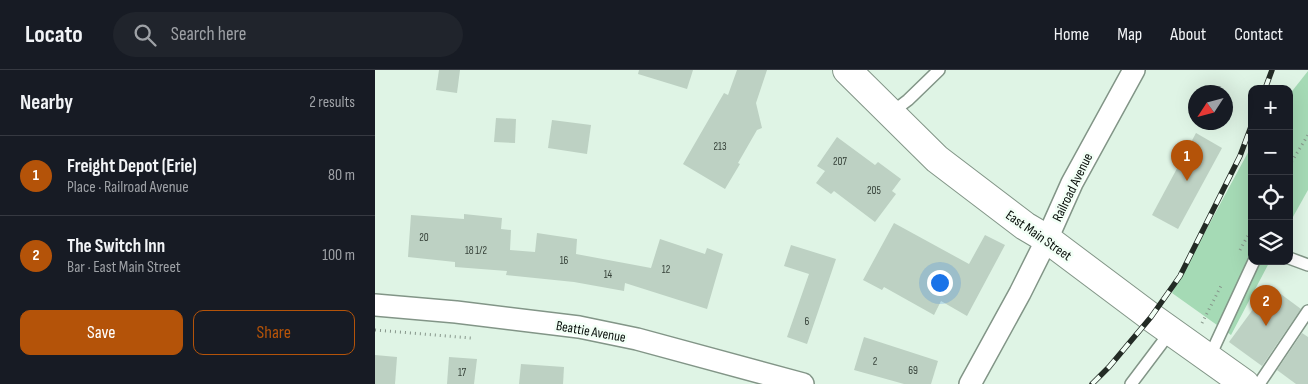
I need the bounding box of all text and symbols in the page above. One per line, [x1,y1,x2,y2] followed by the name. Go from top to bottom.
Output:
[113,12,463,57] search box
[25,20,83,49] text: Locato
[131,21,159,49] icon: search
[171,23,246,46] text: Search here
[1054,24,1089,45] text: Home
[1117,24,1142,45] text: Map
[1170,24,1206,45] text: About
[1234,24,1283,45] text: Contact
[1188,85,1233,130] north arrow
[1248,85,1293,265] map controls
[1248,85,1293,130] button: +
[20,90,73,115] text: Nearby
[309,93,355,112] text: 2 results
[1248,130,1293,175] button: −
[713,140,727,153] house number: 213
[1171,140,1203,181] pin: 1
[1049,150,1096,224] street label: Railroad Avenue
[67,155,197,178] text: Freight Depot (Erie)
[833,155,848,168] house number: 207
[33,166,39,185] text: 1
[328,166,355,185] text: 80 m
[1248,175,1293,220] button: locate
[67,178,189,197] text: Place · Railroad Avenue
[867,184,881,197] house number: 205
[1002,206,1075,264] street label: East Main Street
[1248,220,1293,265] button: layers
[419,231,429,244] house number: 20
[67,235,165,258] text: The Switch Inn
[465,244,488,257] house number: 18 1/2
[32,246,40,265] text: 2
[322,246,355,265] text: 100 m
[560,254,569,267] house number: 16
[67,258,181,277] text: Bar · East Main Street
[662,263,671,276] house number: 12
[604,268,613,281] house number: 14
[927,270,953,296] your location
[1250,285,1282,326] pin: 2
[20,310,183,355] button: Save
[193,310,355,355] button: Share
[805,315,810,328] house number: 6
[555,317,627,346] street label: Beattie Avenue
[873,355,878,368] house number: 2
[908,364,918,377] house number: 69
[458,366,467,379] house number: 17

